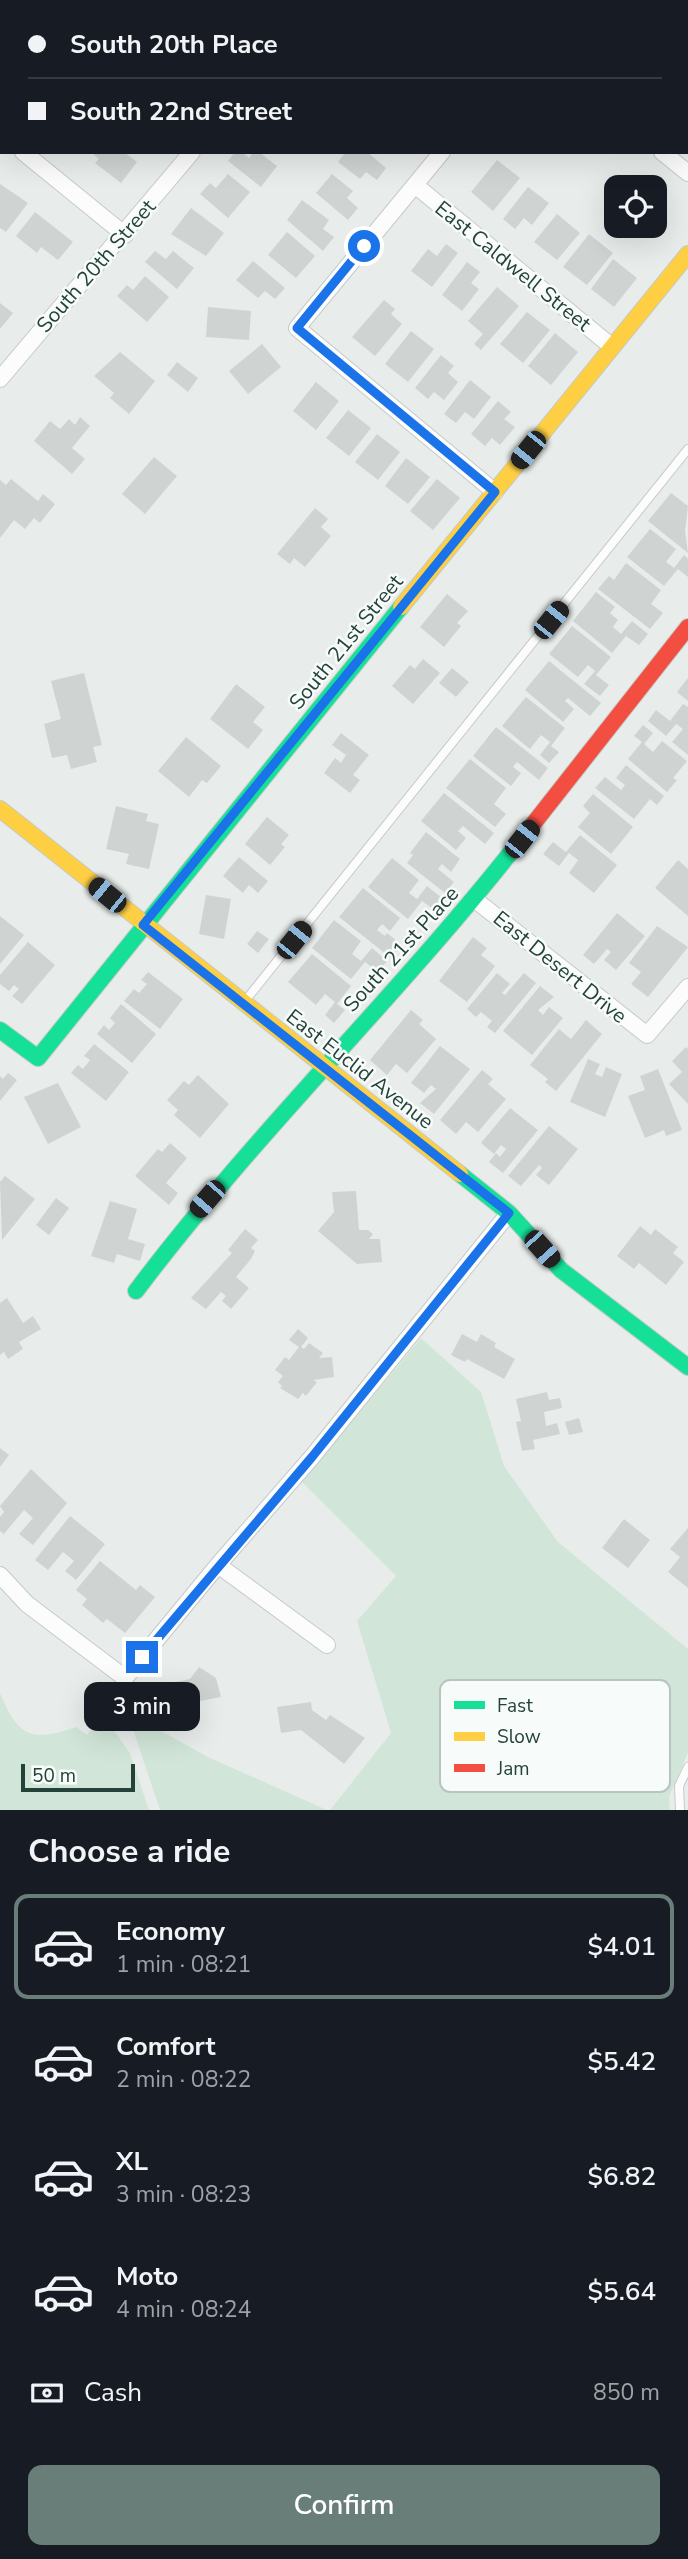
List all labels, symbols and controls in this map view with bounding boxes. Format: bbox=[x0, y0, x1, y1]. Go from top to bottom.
text: South 20th Place bbox=[70, 27, 278, 62]
text: South 22nd Street bbox=[70, 94, 292, 129]
map controls bbox=[604, 175, 667, 238]
button: locate bbox=[604, 175, 667, 238]
street label: South 20th Street bbox=[30, 193, 162, 339]
street label: East Caldwell Street bbox=[429, 194, 597, 338]
route start bbox=[348, 230, 380, 262]
car bbox=[507, 427, 550, 473]
street label: South 21st Street bbox=[283, 568, 410, 715]
car bbox=[530, 597, 573, 643]
car bbox=[501, 816, 544, 862]
car bbox=[85, 874, 130, 916]
street label: South 21st Place bbox=[337, 880, 465, 1018]
street label: East Desert Drive bbox=[487, 904, 633, 1030]
car bbox=[273, 917, 316, 963]
street label: East Euclid Avenue bbox=[280, 1003, 440, 1135]
car bbox=[186, 1176, 229, 1222]
car bbox=[521, 1226, 564, 1272]
route end bbox=[126, 1641, 158, 1673]
legend bbox=[440, 1680, 670, 1792]
callout: 3 min bbox=[84, 1682, 200, 1730]
text: 3 min bbox=[113, 1691, 171, 1722]
text: Fast bbox=[497, 1693, 533, 1719]
text: Slow bbox=[497, 1724, 541, 1750]
text: Jam bbox=[496, 1756, 530, 1782]
scale bar bbox=[21, 1761, 135, 1793]
text: 50 m bbox=[32, 1763, 76, 1789]
text: Choose a ride bbox=[28, 1830, 230, 1873]
text: Economy bbox=[116, 1914, 225, 1949]
icon: car bbox=[32, 1915, 95, 1978]
text: $4.01 bbox=[587, 1929, 656, 1964]
text: 1 min · 08:21 bbox=[116, 1949, 251, 1980]
text: Comfort bbox=[116, 2029, 216, 2064]
icon: car bbox=[32, 2030, 95, 2093]
text: $5.42 bbox=[587, 2044, 656, 2079]
text: 2 min · 08:22 bbox=[116, 2064, 251, 2095]
text: XL bbox=[116, 2144, 148, 2179]
icon: car bbox=[32, 2145, 95, 2208]
text: $6.82 bbox=[587, 2159, 656, 2194]
text: 3 min · 08:23 bbox=[116, 2179, 251, 2210]
text: Moto bbox=[116, 2259, 178, 2294]
icon: car bbox=[32, 2260, 95, 2323]
text: $5.64 bbox=[587, 2274, 656, 2309]
text: 4 min · 08:24 bbox=[116, 2294, 251, 2325]
icon: cash bbox=[28, 2374, 66, 2412]
text: Cash bbox=[84, 2375, 142, 2410]
text: 850 m bbox=[593, 2377, 660, 2408]
button: Confirm bbox=[28, 2465, 660, 2545]

